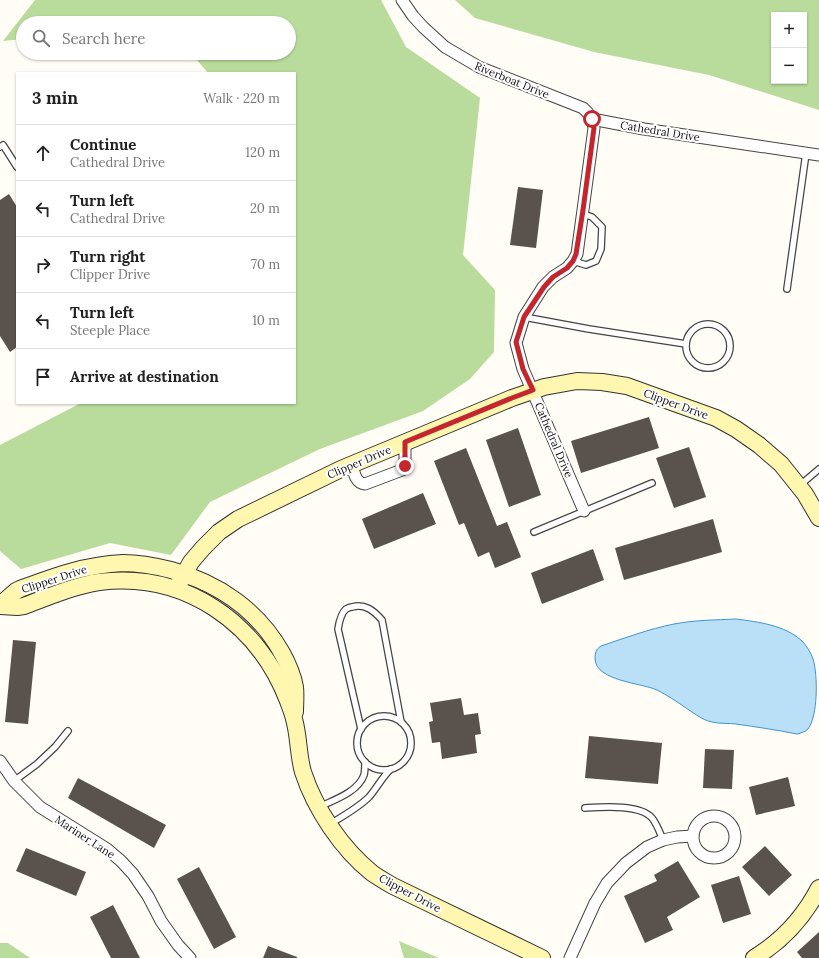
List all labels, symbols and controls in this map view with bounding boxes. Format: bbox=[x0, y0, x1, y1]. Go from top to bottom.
map controls bbox=[771, 12, 807, 84]
button: + bbox=[771, 12, 807, 48]
search box bbox=[16, 16, 296, 60]
icon: search bbox=[30, 27, 52, 49]
text: Search here bbox=[62, 29, 145, 48]
button: − bbox=[771, 48, 807, 84]
street label: Riverboat Drive bbox=[473, 59, 551, 101]
text: 3 min bbox=[32, 87, 78, 109]
text: Walk · 220 m bbox=[203, 90, 280, 107]
route start bbox=[583, 110, 601, 128]
street label: Cathedral Drive bbox=[619, 118, 701, 144]
text: Continue bbox=[70, 135, 136, 154]
icon: ahead bbox=[32, 142, 54, 164]
text: 120 m bbox=[245, 144, 280, 161]
text: Cathedral Drive bbox=[70, 154, 165, 171]
text: Turn left bbox=[70, 191, 134, 210]
icon: left bbox=[32, 198, 54, 220]
text: 20 m bbox=[250, 200, 280, 217]
text: Cathedral Drive bbox=[70, 210, 165, 227]
text: Turn right bbox=[70, 247, 146, 266]
icon: right bbox=[32, 254, 54, 276]
text: 70 m bbox=[251, 256, 280, 273]
text: Clipper Drive bbox=[70, 266, 150, 283]
text: Turn left bbox=[70, 303, 134, 322]
icon: left bbox=[32, 310, 54, 332]
text: 10 m bbox=[252, 312, 280, 329]
text: Steeple Place bbox=[70, 322, 150, 339]
icon: arrive bbox=[32, 366, 54, 388]
text: Arrive at destination bbox=[70, 367, 219, 386]
street label: Clipper Drive bbox=[642, 386, 710, 422]
street label: Cathedral Drive bbox=[532, 400, 576, 480]
street label: Clipper Drive bbox=[325, 442, 393, 482]
route end bbox=[396, 457, 414, 475]
street label: Clipper Drive bbox=[19, 562, 89, 596]
street label: Mariner Lane bbox=[52, 812, 118, 862]
street label: Clipper Drive bbox=[377, 871, 443, 915]

